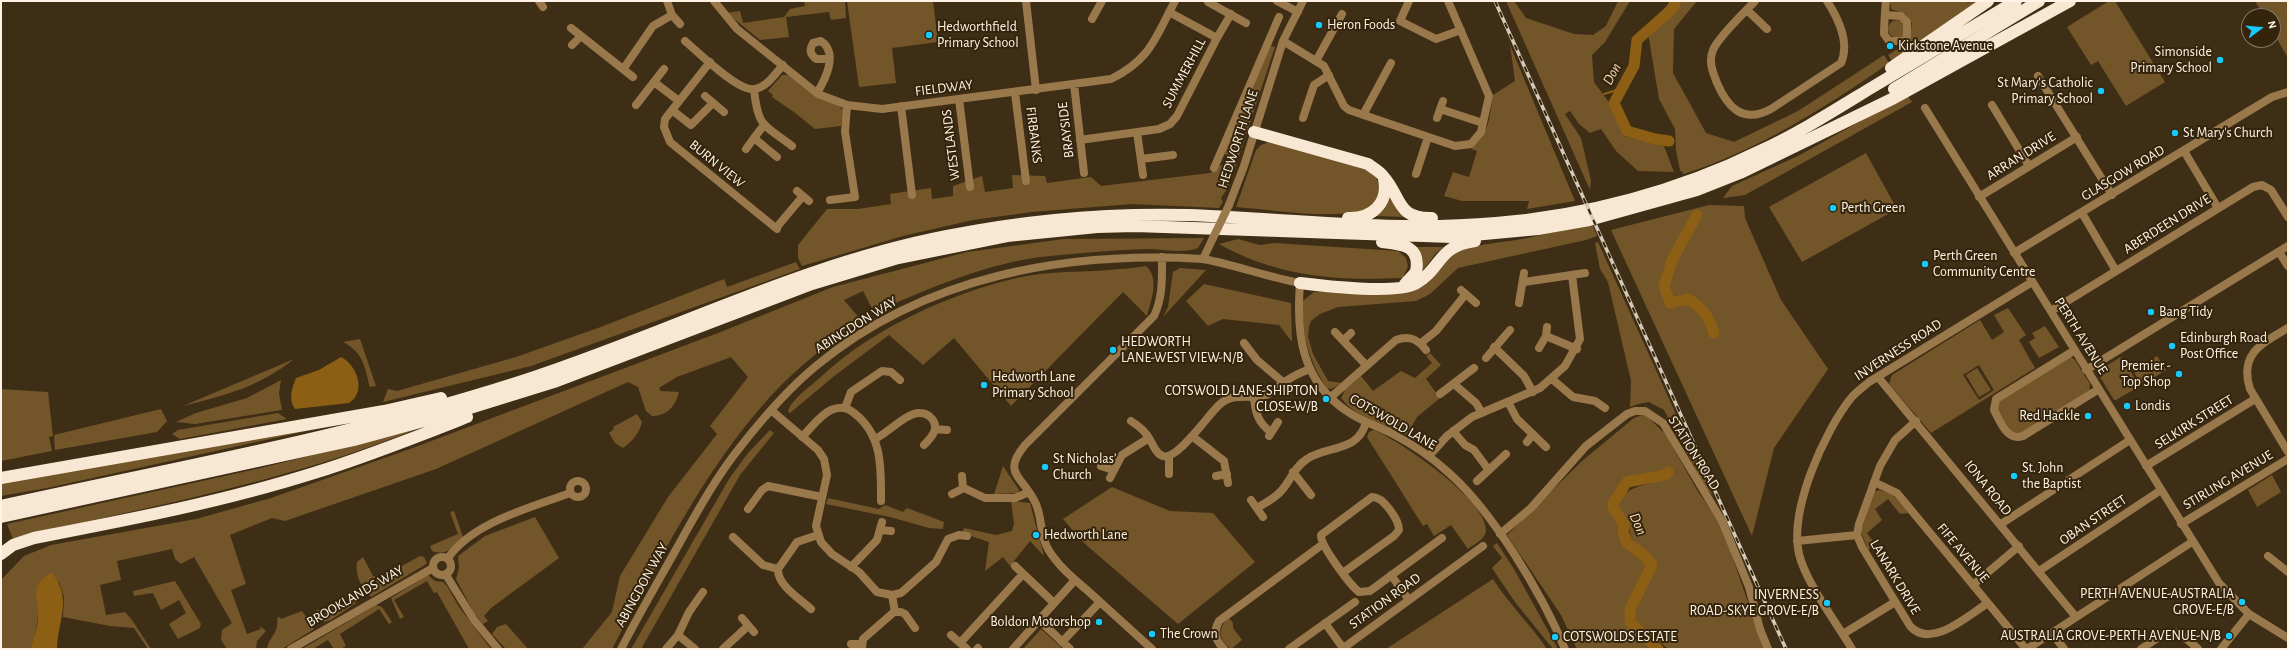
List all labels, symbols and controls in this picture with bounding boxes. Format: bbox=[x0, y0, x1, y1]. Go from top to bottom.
north arrow bbox=[2241, 8, 2281, 48]
place label: Heron Foods bbox=[1327, 17, 1395, 33]
place label: Hedworthfield Primary School bbox=[937, 19, 1019, 52]
marker: Heron Foods bbox=[1314, 20, 1324, 30]
text: N bbox=[2266, 20, 2278, 30]
marker: Hedworthfield Primary School bbox=[924, 30, 934, 40]
street label: SUMMERHILL bbox=[1159, 35, 1209, 111]
place label: Kirkstone Avenue bbox=[1898, 38, 1993, 54]
marker: Kirkstone Avenue bbox=[1885, 41, 1895, 51]
place label: Simonside Primary School bbox=[2130, 44, 2212, 76]
marker: Simonside Primary School bbox=[2215, 55, 2225, 65]
water label: Don bbox=[1599, 60, 1625, 88]
place label: St Mary's Catholic Primary School bbox=[1997, 75, 2093, 108]
street label: FIELDWAY bbox=[914, 76, 974, 100]
marker: St Mary's Catholic Primary School bbox=[2096, 86, 2106, 96]
street label: HEDWORTH LANE bbox=[1214, 88, 1262, 190]
street label: BRAYSIDE bbox=[1054, 101, 1078, 159]
street label: FIRBANKS bbox=[1022, 106, 1046, 164]
street label: WESTLANDS bbox=[938, 108, 964, 182]
place label: St Mary's Church bbox=[2183, 125, 2273, 141]
street label: ARRAN DRIVE bbox=[1983, 128, 2059, 184]
marker: St Mary's Church bbox=[2170, 128, 2180, 138]
street label: BURN VIEW bbox=[686, 136, 748, 192]
street label: GLASGOW ROAD bbox=[2078, 142, 2168, 204]
street label: ABERDEEN DRIVE bbox=[2120, 191, 2214, 257]
place label: Perth Green bbox=[1841, 200, 1905, 216]
marker: Perth Green bbox=[1828, 203, 1838, 213]
place label: Perth Green Community Centre bbox=[1933, 248, 2035, 280]
marker: Perth Green Community Centre bbox=[1920, 259, 1930, 269]
street label: ABINGDON WAY bbox=[812, 293, 900, 357]
street label: PERTH AVENUE bbox=[2051, 294, 2111, 378]
place label: Bang Tidy bbox=[2159, 304, 2213, 320]
marker: Bang Tidy bbox=[2146, 307, 2156, 317]
street label: INVERNESS ROAD bbox=[1851, 316, 1945, 384]
place label: Edinburgh Road Post Office bbox=[2180, 330, 2267, 362]
place label: HEDWORTH LANE-WEST VIEW-N/B bbox=[1121, 334, 1243, 366]
marker: Edinburgh Road Post Office bbox=[2167, 341, 2177, 351]
marker: HEDWORTH LANE-WEST VIEW-N/B bbox=[1108, 345, 1118, 355]
place label: Premier - Top Shop bbox=[2121, 358, 2171, 390]
place label: Hedworth Lane Primary School bbox=[992, 369, 1075, 402]
marker: Premier - Top Shop bbox=[2174, 369, 2184, 379]
marker: Hedworth Lane Primary School bbox=[979, 380, 989, 390]
place label: COTSWOLD LANE-SHIPTON CLOSE-W/B bbox=[1165, 383, 1318, 416]
street label: COTSWOLD LANE bbox=[1347, 390, 1439, 454]
street label: SELKIRK STREET bbox=[2152, 391, 2236, 453]
marker: COTSWOLD LANE-SHIPTON CLOSE-W/B bbox=[1321, 394, 1331, 404]
place label: Londis bbox=[2135, 398, 2170, 414]
marker: Londis bbox=[2122, 401, 2132, 411]
place label: Red Hackle bbox=[2019, 408, 2080, 424]
marker: Red Hackle bbox=[2083, 411, 2093, 421]
street label: STATION ROAD bbox=[1665, 413, 1723, 493]
street label: STIRLING AVENUE bbox=[2180, 447, 2276, 513]
place label: St Nicholas’ Church bbox=[1053, 451, 1116, 484]
street label: IONA ROAD bbox=[1961, 457, 2015, 519]
place label: St. John the Baptist bbox=[2022, 460, 2081, 492]
marker: St Nicholas’ Church bbox=[1040, 462, 1050, 472]
marker: St. John the Baptist bbox=[2009, 471, 2019, 481]
street label: OBAN STREET bbox=[2056, 491, 2130, 549]
water label: Don bbox=[1625, 510, 1651, 538]
street label: FIFE AVENUE bbox=[1933, 520, 1993, 586]
place label: Hedworth Lane bbox=[1044, 527, 1127, 543]
marker: Hedworth Lane bbox=[1031, 530, 1041, 540]
street label: LANARK DRIVE bbox=[1866, 537, 1924, 617]
street label: ABINGDON WAY bbox=[612, 540, 672, 630]
street label: BROOKLANDS WAY bbox=[304, 561, 406, 631]
street label: STATION ROAD bbox=[1346, 569, 1424, 633]
place label: PERTH AVENUE-AUSTRALIA GROVE-E/B bbox=[2080, 586, 2234, 618]
place label: INVERNESS ROAD-SKYE GROVE-E/B bbox=[1689, 587, 1819, 620]
marker: PERTH AVENUE-AUSTRALIA GROVE-E/B bbox=[2237, 597, 2247, 607]
marker: INVERNESS ROAD-SKYE GROVE-E/B bbox=[1822, 598, 1832, 608]
place label: Boldon Motorshop bbox=[990, 614, 1091, 630]
marker: Boldon Motorshop bbox=[1094, 617, 1104, 627]
place label: The Crown bbox=[1160, 626, 1218, 642]
place label: AUSTRALIA GROVE-PERTH AVENUE-N/B bbox=[2000, 628, 2221, 644]
marker: The Crown bbox=[1147, 629, 1157, 639]
place label: COTSWOLDS ESTATE bbox=[1563, 629, 1677, 645]
marker: AUSTRALIA GROVE-PERTH AVENUE-N/B bbox=[2224, 631, 2234, 641]
marker: COTSWOLDS ESTATE bbox=[1550, 632, 1560, 642]

